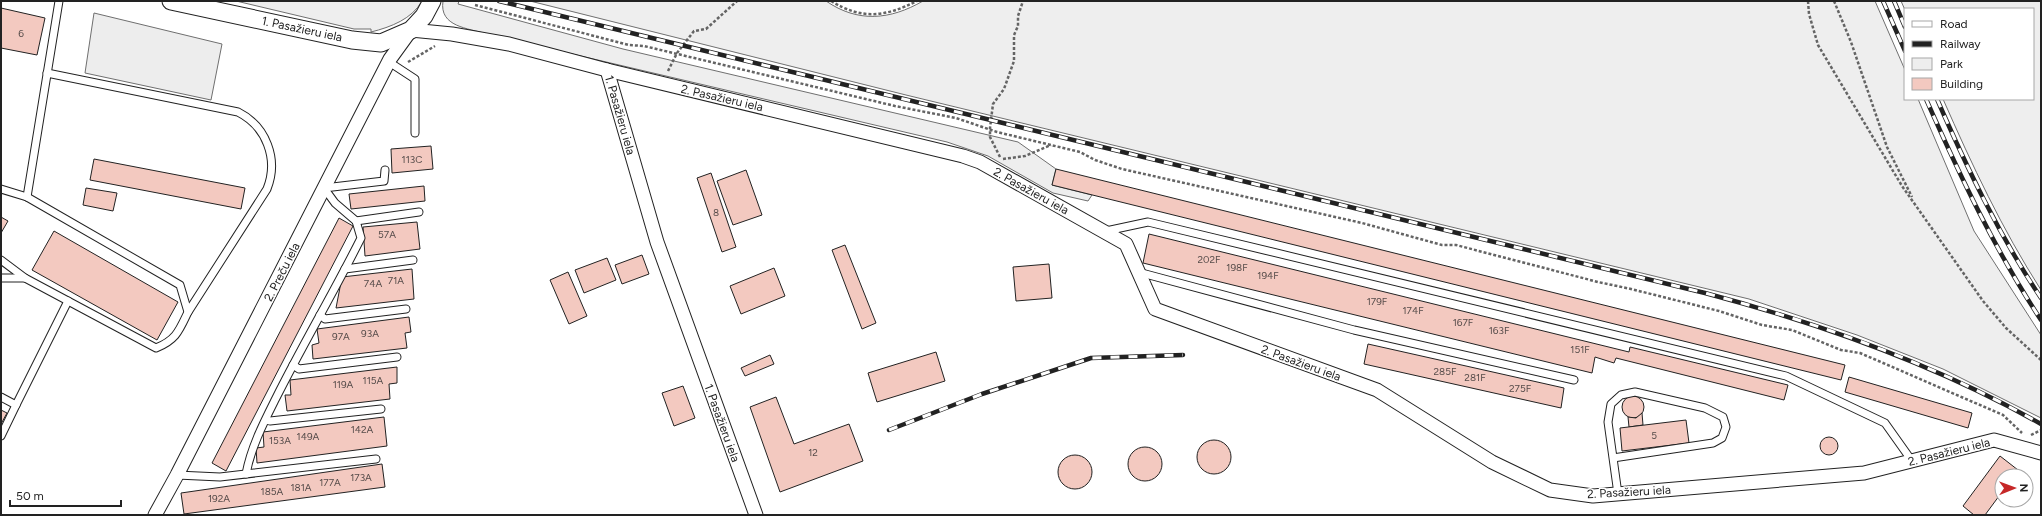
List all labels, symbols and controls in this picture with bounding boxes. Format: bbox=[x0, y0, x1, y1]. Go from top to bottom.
legend bbox=[1904, 8, 2034, 100]
street label: 1. Pasažieru iela bbox=[260, 14, 344, 44]
text: Road bbox=[1940, 17, 1968, 31]
house number: 6 bbox=[18, 27, 24, 40]
text: Railway bbox=[1940, 37, 1981, 51]
text: Park bbox=[1940, 57, 1963, 71]
street label: 1. Pasažieru iela bbox=[602, 74, 638, 156]
text: Building bbox=[1940, 77, 1983, 91]
street label: 2. Pasažieru iela bbox=[680, 82, 764, 114]
house number: 113C bbox=[402, 153, 422, 166]
street label: 2. Pasažieru iela bbox=[991, 165, 1071, 217]
house number: 8 bbox=[713, 206, 719, 219]
house number: 57A bbox=[378, 228, 396, 241]
street label: 2. Preču iela bbox=[261, 240, 303, 304]
house number: 202F bbox=[1197, 253, 1221, 266]
house number: 198F bbox=[1226, 261, 1248, 274]
house number: 194F bbox=[1257, 269, 1279, 282]
house number: 71A bbox=[388, 274, 404, 287]
house number: 74A bbox=[364, 277, 382, 290]
house number: 179F bbox=[1367, 295, 1388, 308]
house number: 174F bbox=[1402, 304, 1424, 317]
house number: 167F bbox=[1453, 316, 1474, 329]
house number: 163F bbox=[1489, 324, 1510, 337]
house number: 93A bbox=[361, 327, 379, 340]
house number: 97A bbox=[332, 330, 350, 343]
street label: 2. Pasažieru iela bbox=[1259, 342, 1343, 384]
house number: 151F bbox=[1570, 343, 1590, 356]
house number: 285F bbox=[1434, 365, 1457, 378]
house number: 281F bbox=[1464, 371, 1486, 384]
house number: 115A bbox=[363, 374, 384, 387]
house number: 119A bbox=[333, 378, 354, 391]
street label: 1. Pasažieru iela bbox=[701, 382, 743, 464]
house number: 275F bbox=[1509, 382, 1532, 395]
house number: 142A bbox=[351, 423, 374, 436]
house number: 5 bbox=[1651, 429, 1657, 442]
house number: 149A bbox=[297, 430, 320, 443]
house number: 153A bbox=[269, 434, 291, 447]
street label: 2. Pasažieru iela bbox=[1907, 435, 1991, 469]
house number: 12 bbox=[808, 446, 818, 459]
north arrow bbox=[1994, 468, 2034, 508]
house number: 173A bbox=[350, 471, 372, 484]
house number: 177A bbox=[319, 476, 341, 489]
house number: 181A bbox=[290, 481, 312, 494]
scale bar bbox=[10, 482, 121, 508]
street label: 2. Pasažieru iela bbox=[1587, 483, 1671, 501]
text: N bbox=[2017, 483, 2030, 492]
house number: 185A bbox=[261, 485, 284, 498]
text: 50 m bbox=[16, 489, 44, 503]
house number: 192A bbox=[208, 492, 230, 505]

